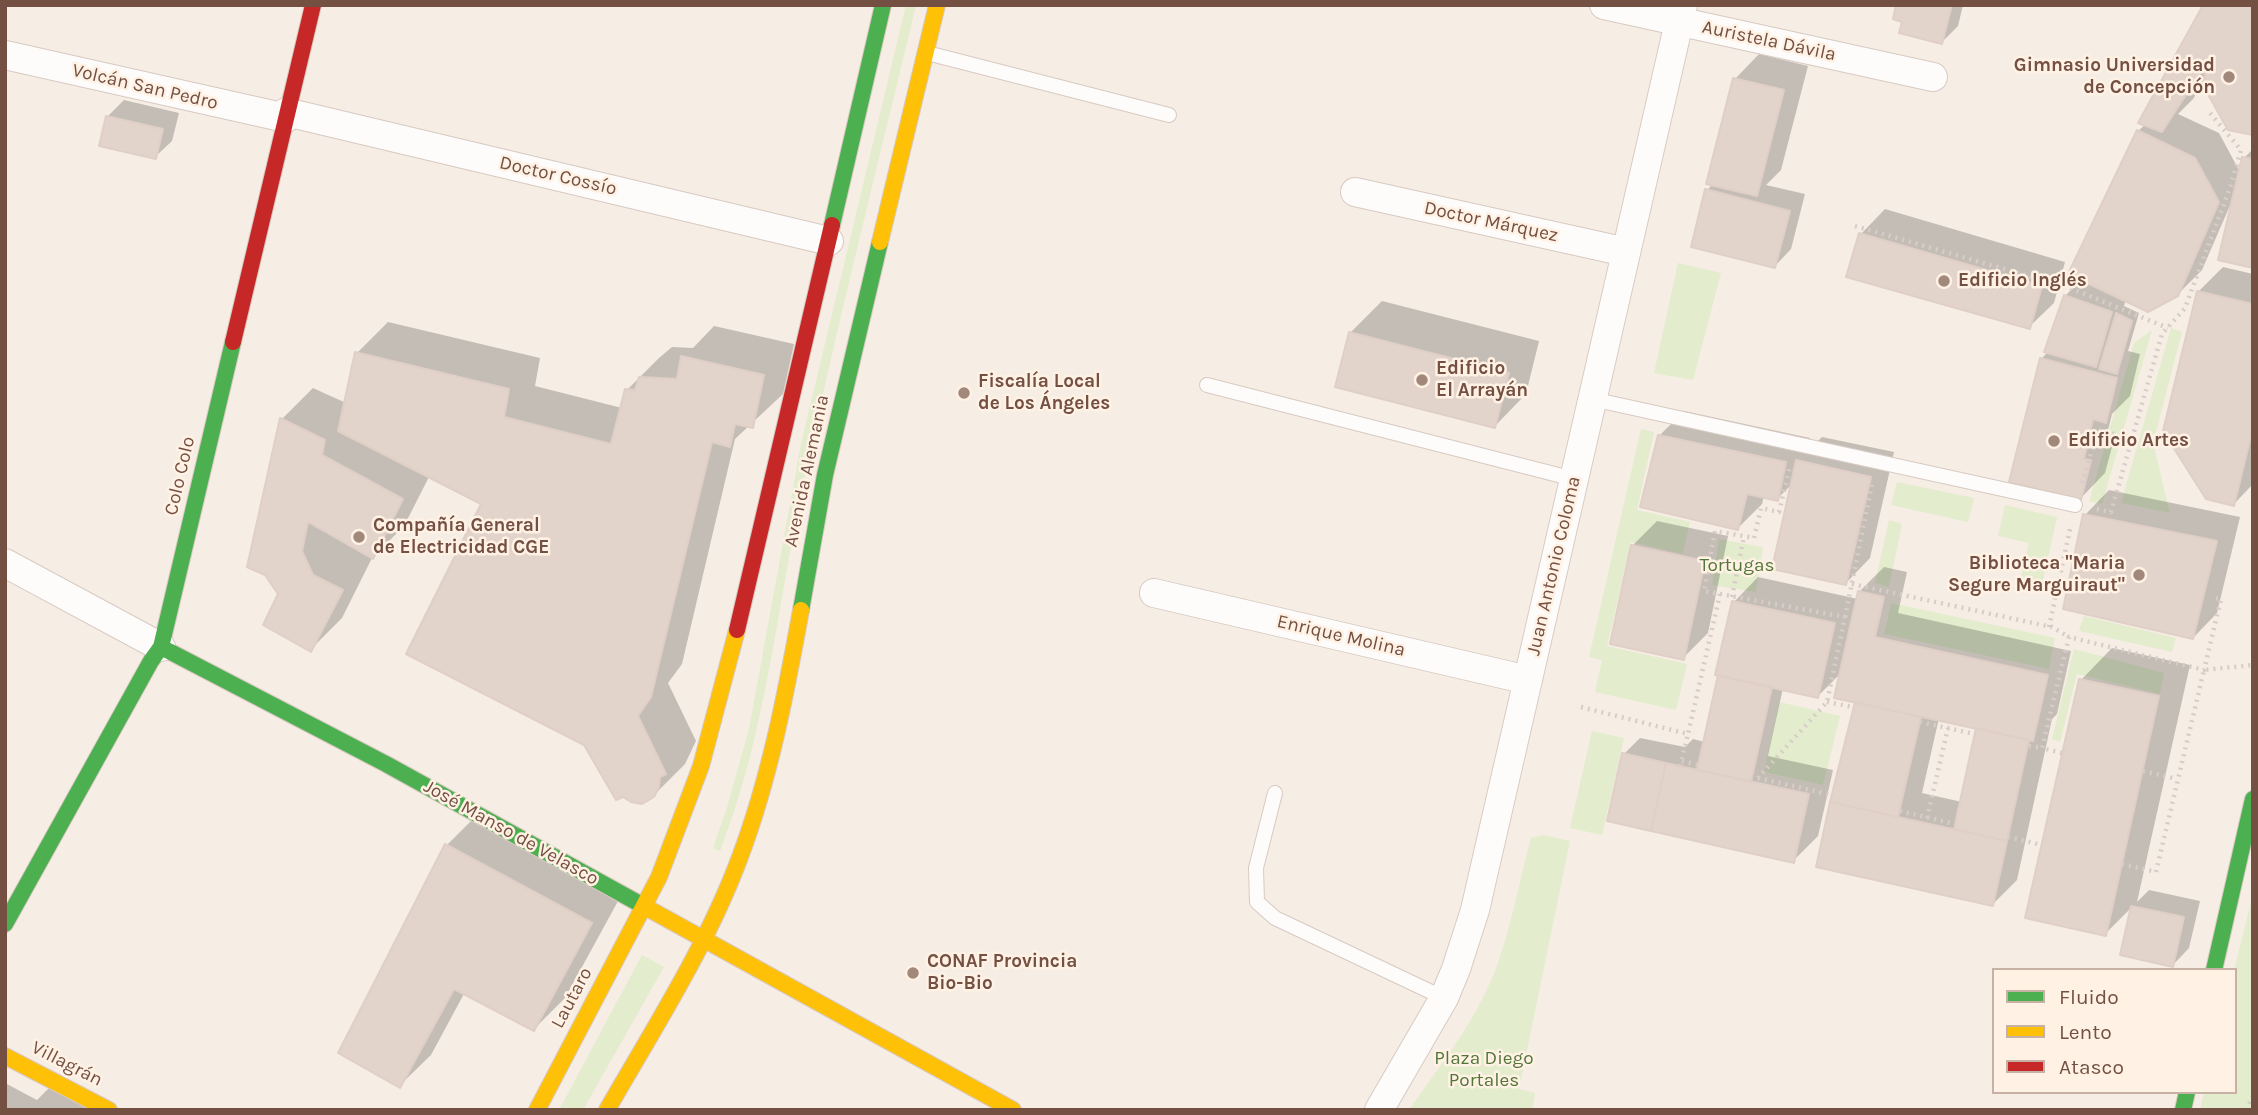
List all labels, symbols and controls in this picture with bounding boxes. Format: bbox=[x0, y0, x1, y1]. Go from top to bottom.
street label: Auristela Dávila bbox=[1700, 16, 1838, 66]
place label: Gimnasio Universidad de Concepción bbox=[2014, 55, 2215, 99]
street label: Volcán San Pedro bbox=[70, 59, 220, 115]
marker: Gimnasio Universidad de Concepción bbox=[2221, 69, 2237, 85]
street label: Doctor Cossío bbox=[497, 151, 619, 201]
street label: Doctor Márquez bbox=[1422, 197, 1560, 247]
place label: Edificio Inglés bbox=[1958, 270, 2087, 292]
marker: Edificio Inglés bbox=[1936, 273, 1952, 289]
place label: Edificio El Arrayán bbox=[1436, 358, 1528, 402]
place label: Fiscalía Local de Los Ángeles bbox=[978, 371, 1110, 415]
marker: Edificio El Arrayán bbox=[1414, 372, 1430, 388]
marker: Fiscalía Local de Los Ángeles bbox=[956, 385, 972, 401]
street label: Avenida Alemania bbox=[780, 393, 834, 549]
place label: Edificio Artes bbox=[2068, 430, 2189, 452]
marker: Edificio Artes bbox=[2046, 433, 2062, 449]
street label: Colo Colo bbox=[160, 434, 200, 518]
street label: Juan Antonio Coloma bbox=[1522, 474, 1586, 658]
place label: Compañía General de Electricidad CGE bbox=[373, 515, 549, 559]
marker: Compañía General de Electricidad CGE bbox=[351, 529, 367, 545]
place label: Biblioteca "Maria Segure Marguiraut" bbox=[1948, 553, 2125, 597]
park label: Tortugas bbox=[1699, 555, 1775, 577]
marker: Biblioteca "Maria Segure Marguiraut" bbox=[2131, 567, 2147, 583]
street label: Enrique Molina bbox=[1275, 610, 1407, 662]
street label: José Manso de Velasco bbox=[420, 775, 602, 891]
place label: CONAF Provincia Bio-Bio bbox=[927, 951, 1077, 995]
street label: Lautaro bbox=[547, 964, 597, 1032]
marker: CONAF Provincia Bio-Bio bbox=[905, 965, 921, 981]
legend bbox=[1992, 968, 2237, 1094]
text: Fluido bbox=[2059, 985, 2119, 1009]
text: Lento bbox=[2059, 1020, 2112, 1044]
street label: Villagrán bbox=[28, 1036, 106, 1092]
park label: Plaza Diego Portales bbox=[1434, 1048, 1534, 1092]
text: Atasco bbox=[2059, 1055, 2124, 1079]

